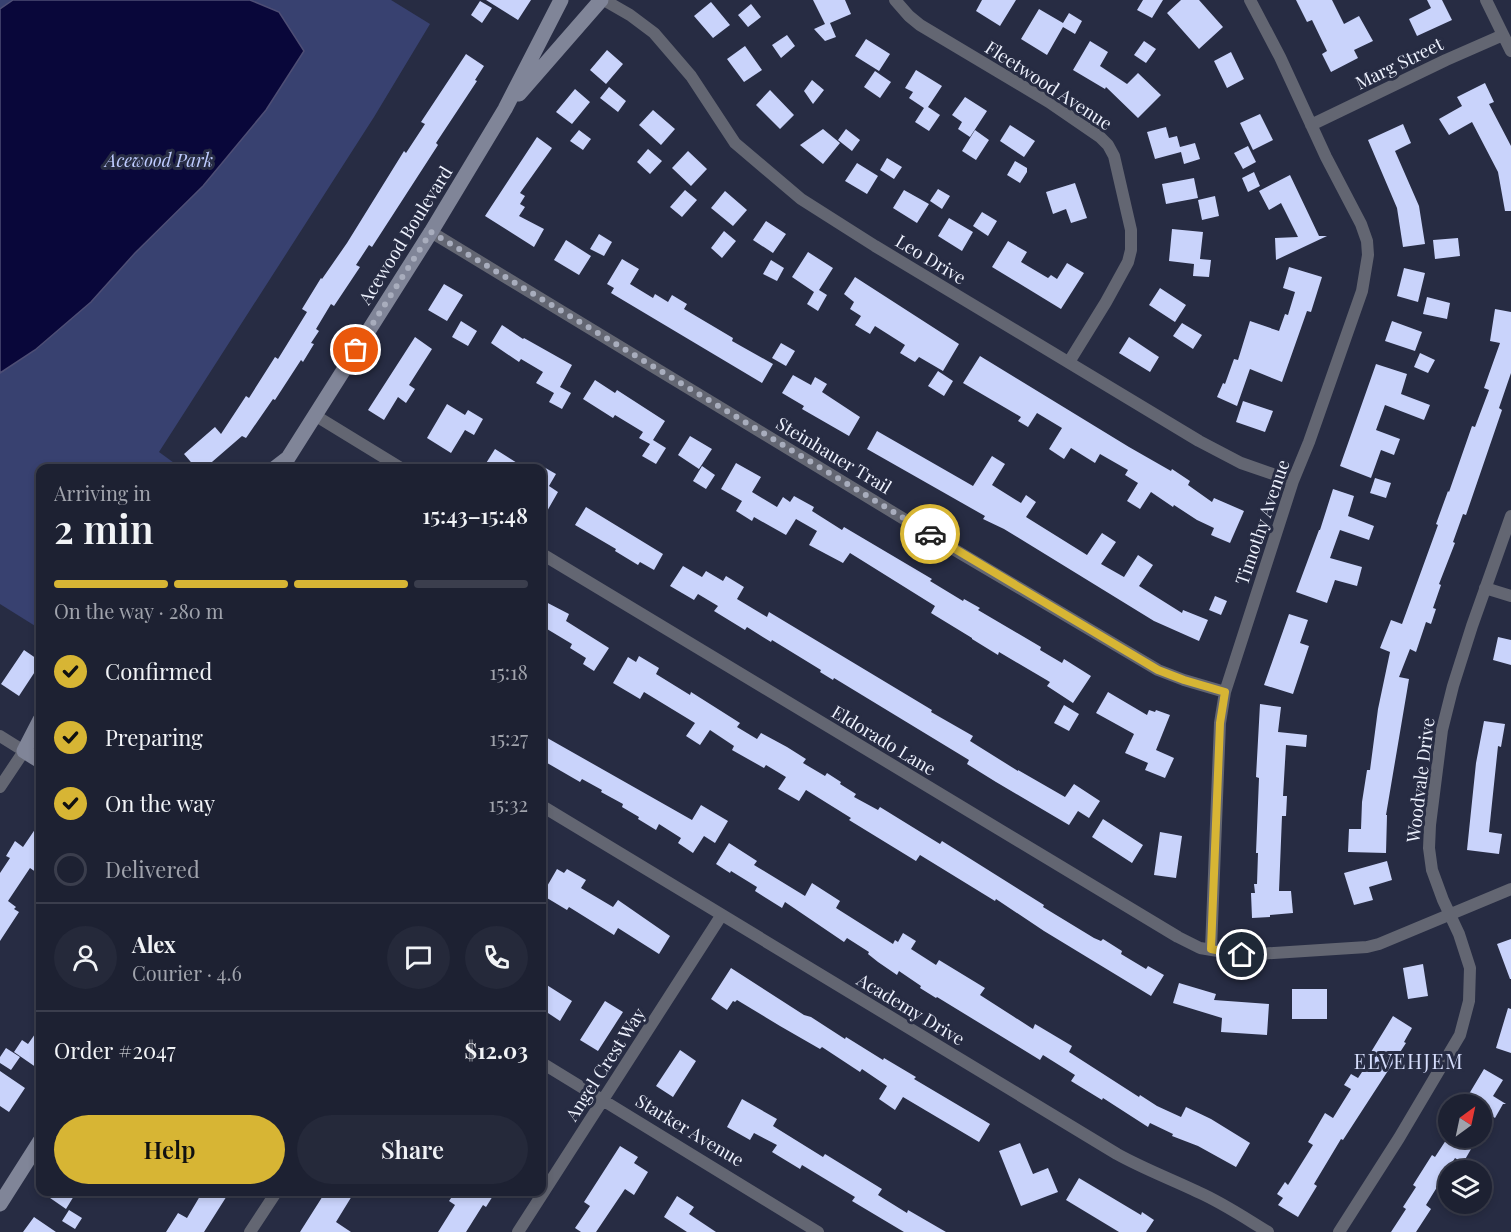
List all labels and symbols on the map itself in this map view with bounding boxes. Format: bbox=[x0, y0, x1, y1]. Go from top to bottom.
street label: Marg Street bbox=[1351, 31, 1447, 95]
street label: Fleetwood Avenue bbox=[981, 35, 1117, 135]
park label: Acewood Park bbox=[103, 148, 213, 172]
street label: Acewood Boulevard bbox=[352, 161, 458, 310]
street label: Leo Drive bbox=[891, 229, 971, 289]
pin bbox=[330, 324, 381, 375]
street label: Steinhauer Trail bbox=[772, 411, 896, 499]
street label: Timothy Avenue bbox=[1229, 456, 1295, 588]
courier bbox=[900, 504, 960, 564]
street label: Eldorado Lane bbox=[827, 699, 941, 781]
street label: Woodvale Drive bbox=[1400, 716, 1440, 845]
pin bbox=[1216, 929, 1267, 980]
street label: Academy Drive bbox=[852, 967, 969, 1051]
street label: Angel Crest Way bbox=[559, 1003, 651, 1126]
district label: ELVEHJEM bbox=[1354, 1047, 1464, 1074]
street label: Starker Avenue bbox=[631, 1088, 749, 1172]
north arrow bbox=[1438, 1094, 1492, 1148]

